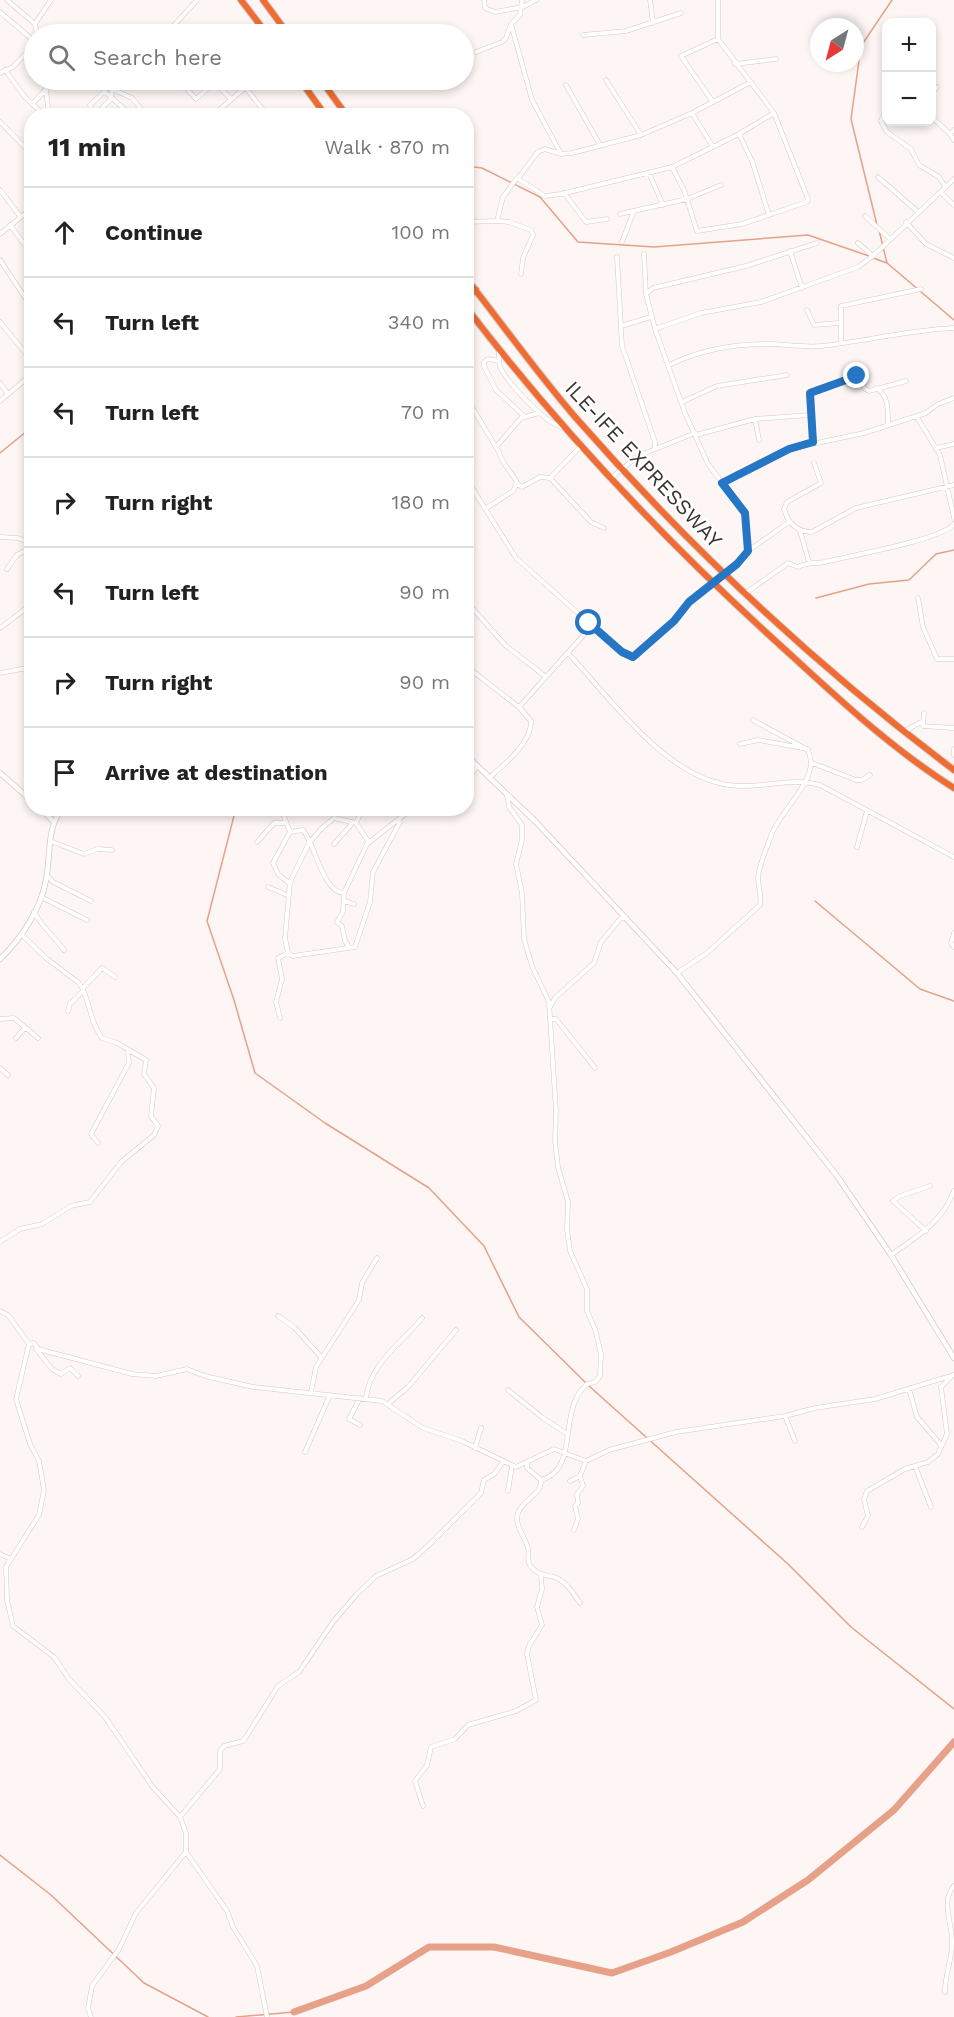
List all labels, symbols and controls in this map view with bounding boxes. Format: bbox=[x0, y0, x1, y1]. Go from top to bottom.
north arrow bbox=[810, 18, 864, 72]
map controls bbox=[882, 18, 936, 126]
button: + bbox=[882, 18, 936, 72]
search box bbox=[24, 24, 474, 90]
icon: search bbox=[45, 41, 78, 74]
text: Search here bbox=[93, 45, 222, 70]
button: − bbox=[882, 72, 936, 126]
text: 11 min bbox=[48, 132, 126, 162]
text: Walk · 870 m bbox=[324, 135, 450, 159]
icon: ahead bbox=[48, 216, 81, 249]
text: Continue bbox=[105, 220, 203, 245]
text: 100 m bbox=[391, 220, 450, 244]
icon: left bbox=[48, 306, 81, 339]
text: Turn left bbox=[105, 310, 199, 335]
text: 340 m bbox=[388, 310, 450, 334]
route end bbox=[843, 362, 869, 388]
street label: ILE-IFE EXPRESSWAY bbox=[560, 376, 728, 552]
icon: left bbox=[48, 396, 81, 429]
text: Turn left bbox=[105, 400, 199, 425]
text: 70 m bbox=[401, 400, 450, 424]
icon: right bbox=[48, 486, 81, 519]
text: Turn right bbox=[105, 490, 212, 515]
text: 180 m bbox=[392, 490, 450, 514]
icon: left bbox=[48, 576, 81, 609]
text: Turn left bbox=[105, 580, 199, 605]
text: 90 m bbox=[399, 580, 450, 604]
route start bbox=[575, 609, 601, 635]
icon: right bbox=[48, 666, 81, 699]
text: Turn right bbox=[105, 670, 212, 695]
text: 90 m bbox=[399, 670, 450, 694]
icon: arrive bbox=[48, 756, 81, 789]
text: Arrive at destination bbox=[105, 760, 328, 785]

